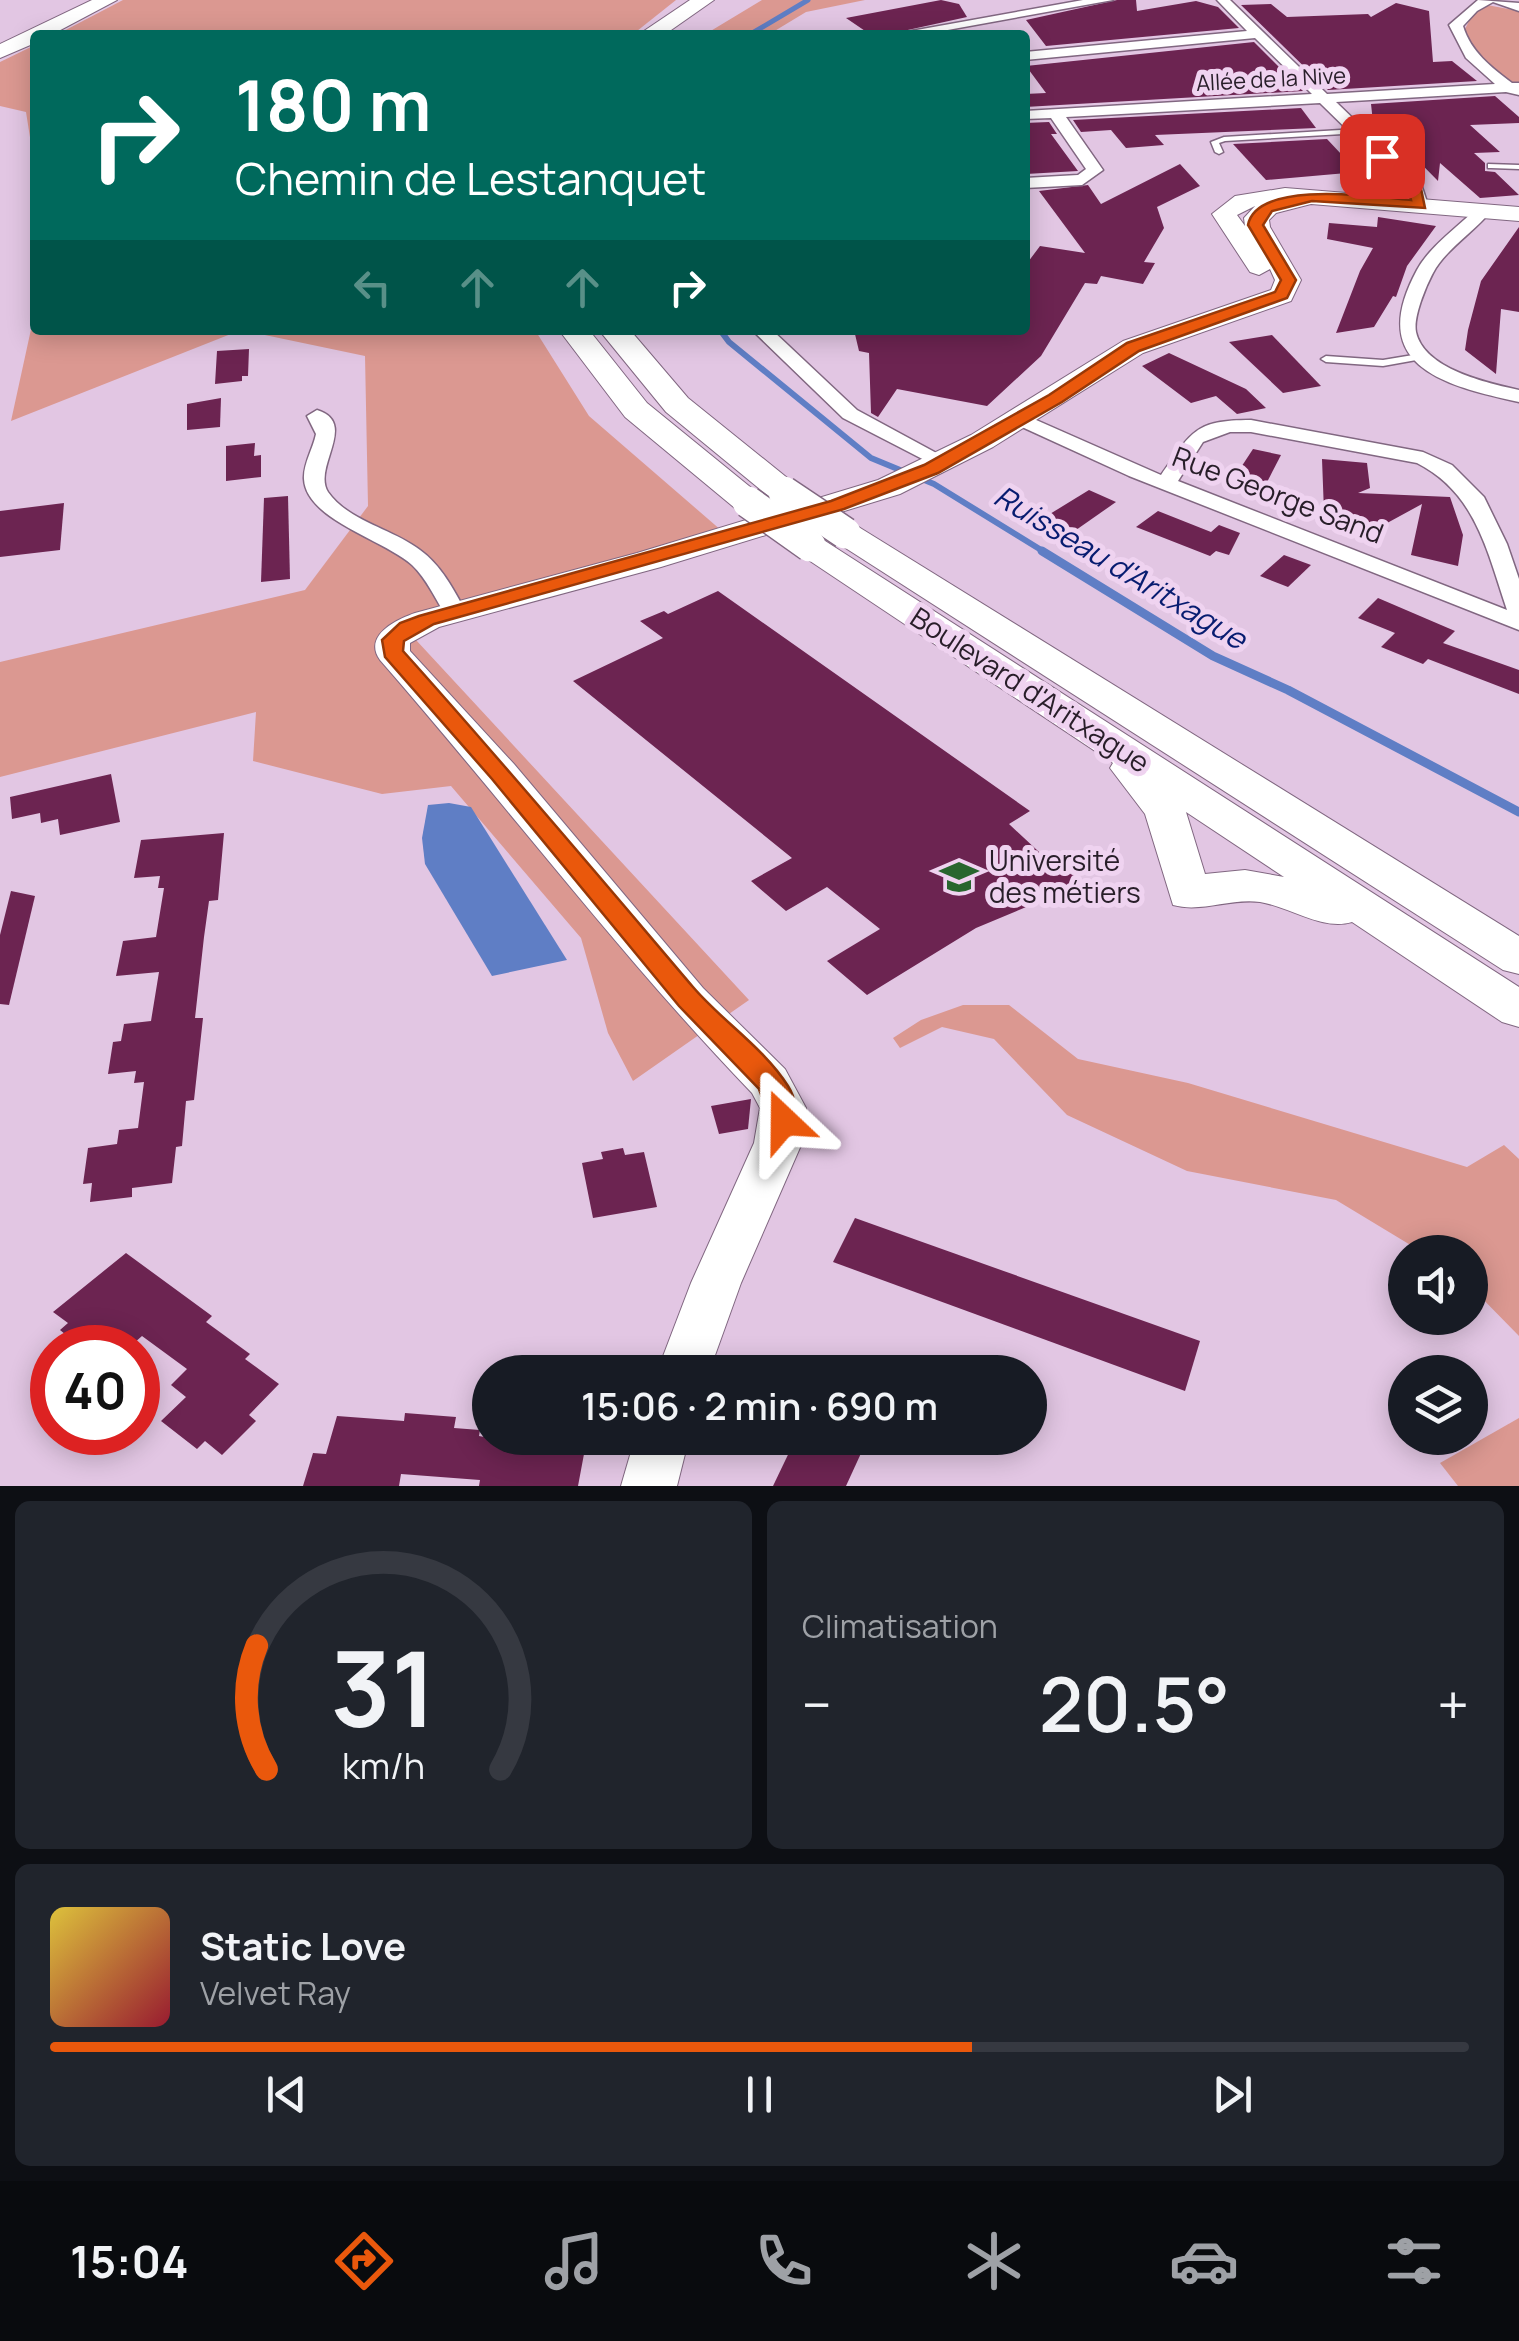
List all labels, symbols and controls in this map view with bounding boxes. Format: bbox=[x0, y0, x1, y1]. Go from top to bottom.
text: 180 m bbox=[235, 56, 432, 152]
street label: Allée de la Nive bbox=[1195, 60, 1347, 98]
icon: right bbox=[70, 70, 200, 200]
pin bbox=[1340, 114, 1425, 199]
icon: arrive bbox=[1355, 129, 1410, 184]
text: Chemin de Lestanquet bbox=[235, 147, 706, 209]
icon: left bbox=[345, 260, 400, 315]
icon: ahead bbox=[450, 260, 505, 315]
icon: ahead bbox=[555, 260, 610, 315]
icon: right bbox=[660, 260, 715, 315]
street label: Rue George Sand bbox=[1167, 436, 1389, 552]
water label: Ruisseau d'Aritxague bbox=[987, 475, 1256, 659]
street label: Boulevard d'Aritxague bbox=[904, 598, 1157, 781]
place label: Université des métiers bbox=[989, 841, 1141, 911]
school or university icon: Université des métiers bbox=[938, 856, 980, 898]
position arrow bbox=[732, 1069, 836, 1173]
map controls bbox=[1388, 1235, 1488, 1455]
button: sound bbox=[1388, 1235, 1488, 1335]
speed limit sign: 40 bbox=[30, 1325, 160, 1455]
button: layers bbox=[1388, 1355, 1488, 1455]
text: 15:06 · 2 min · 690 m bbox=[581, 1379, 938, 1431]
text: Climatisation bbox=[802, 1604, 998, 1648]
text: 31 bbox=[330, 1616, 437, 1758]
text: 20.5° bbox=[1039, 1652, 1230, 1755]
text: − bbox=[802, 1666, 832, 1742]
text: + bbox=[1437, 1666, 1469, 1742]
text: km/h bbox=[342, 1741, 425, 1790]
text: Static Love bbox=[200, 1919, 406, 1971]
text: Velvet Ray bbox=[200, 1971, 351, 2015]
icon: previous bbox=[259, 2067, 314, 2122]
icon: pause bbox=[732, 2067, 787, 2122]
icon: next bbox=[1205, 2067, 1260, 2122]
icon: directions bbox=[329, 2226, 399, 2296]
icon: music bbox=[539, 2226, 609, 2296]
icon: phone bbox=[749, 2226, 819, 2296]
icon: climate bbox=[959, 2226, 1029, 2296]
icon: car bbox=[1169, 2226, 1239, 2296]
icon: filters bbox=[1379, 2226, 1449, 2296]
text: 15:04 bbox=[70, 2230, 189, 2292]

